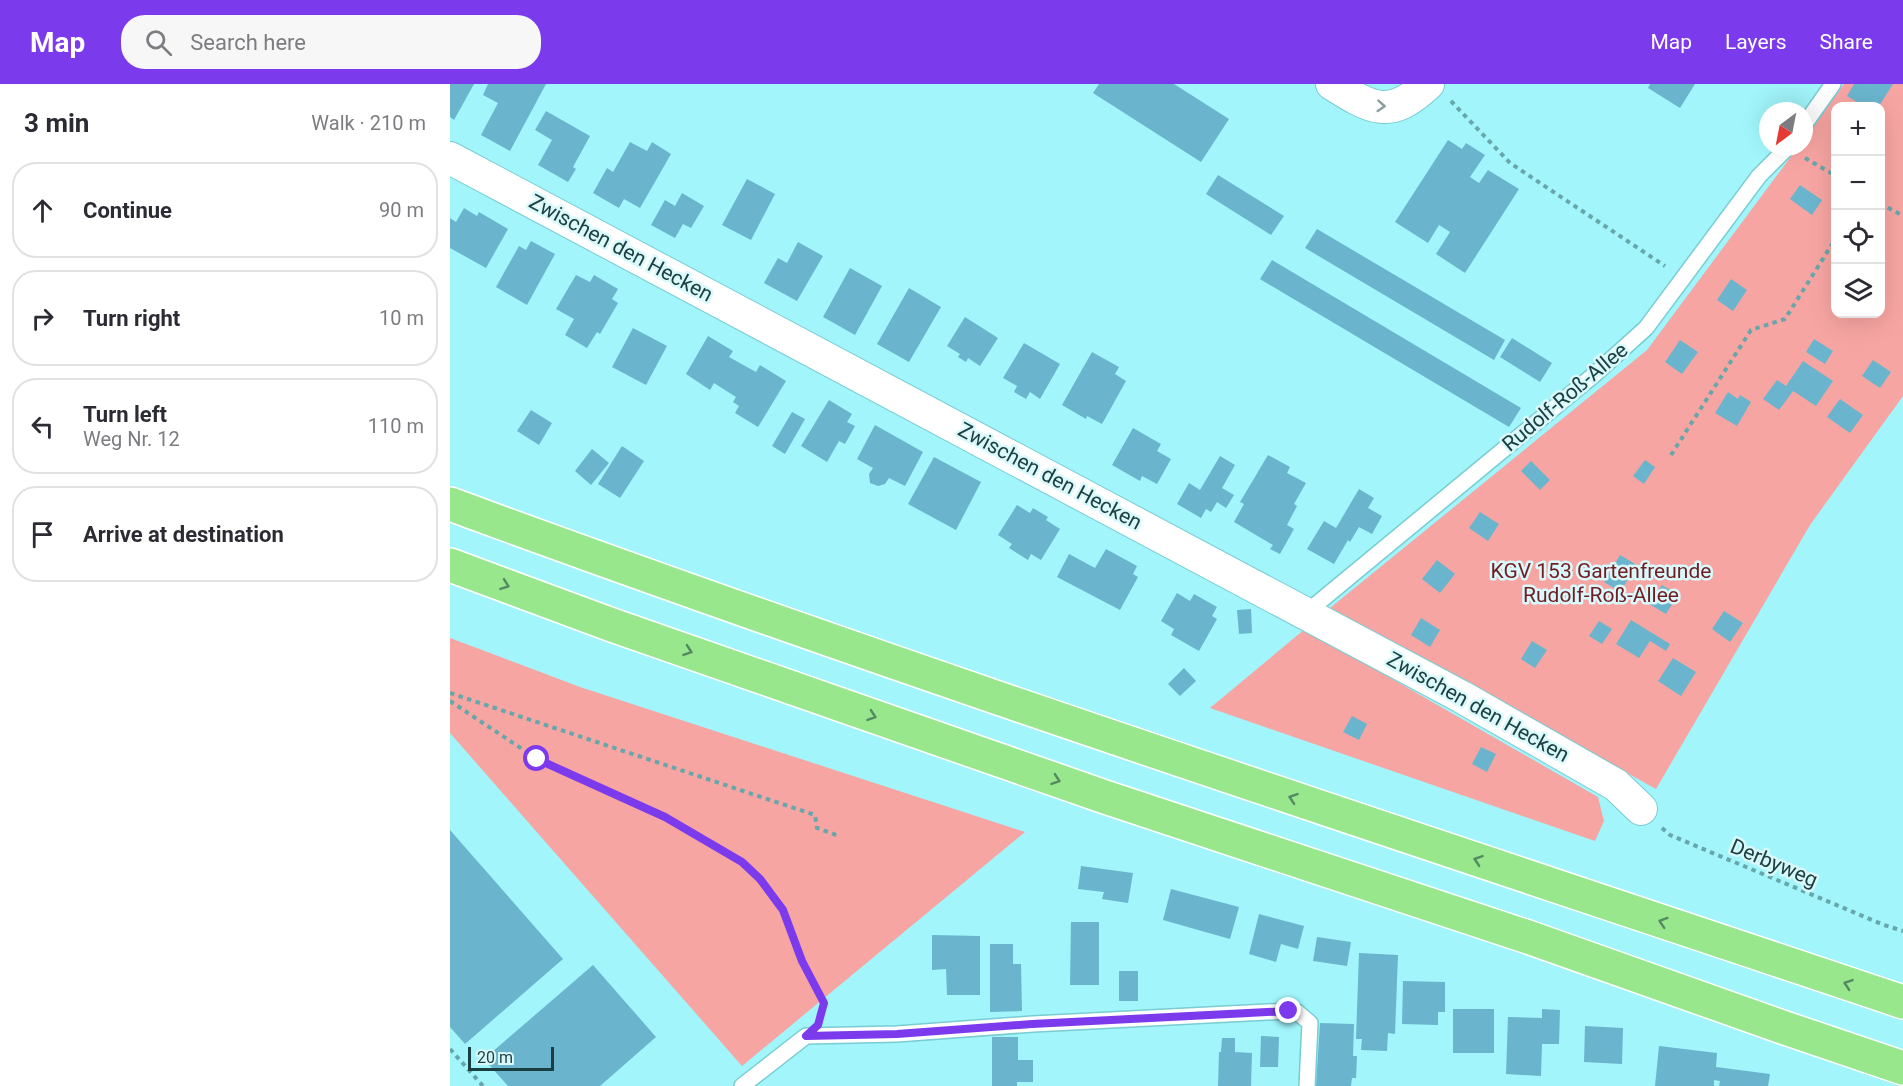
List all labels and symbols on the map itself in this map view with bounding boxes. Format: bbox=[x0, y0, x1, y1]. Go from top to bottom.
one-way arrow bbox=[1377, 100, 1386, 113]
north arrow bbox=[1759, 102, 1813, 156]
street label: Zwischen den Hecken bbox=[525, 189, 717, 307]
street label: Rudolf-Roß-Allee bbox=[1498, 338, 1632, 456]
street label: Zwischen den Hecken bbox=[954, 417, 1146, 535]
park label: KGV 153 Gartenfreunde Rudolf-Roß-Allee bbox=[1491, 559, 1711, 607]
one-way arrow bbox=[499, 578, 510, 591]
one-way arrow bbox=[682, 644, 693, 657]
street label: Zwischen den Hecken bbox=[1383, 647, 1573, 767]
one-way arrow bbox=[866, 708, 877, 721]
route start bbox=[523, 745, 549, 771]
one-way arrow bbox=[1050, 773, 1061, 786]
one-way arrow bbox=[1288, 793, 1299, 806]
street label: Derbyweg bbox=[1727, 834, 1821, 892]
one-way arrow bbox=[1473, 855, 1483, 868]
one-way arrow bbox=[1658, 917, 1669, 929]
one-way arrow bbox=[1843, 978, 1854, 991]
route end bbox=[1275, 997, 1301, 1023]
scale bar bbox=[468, 1044, 554, 1072]

